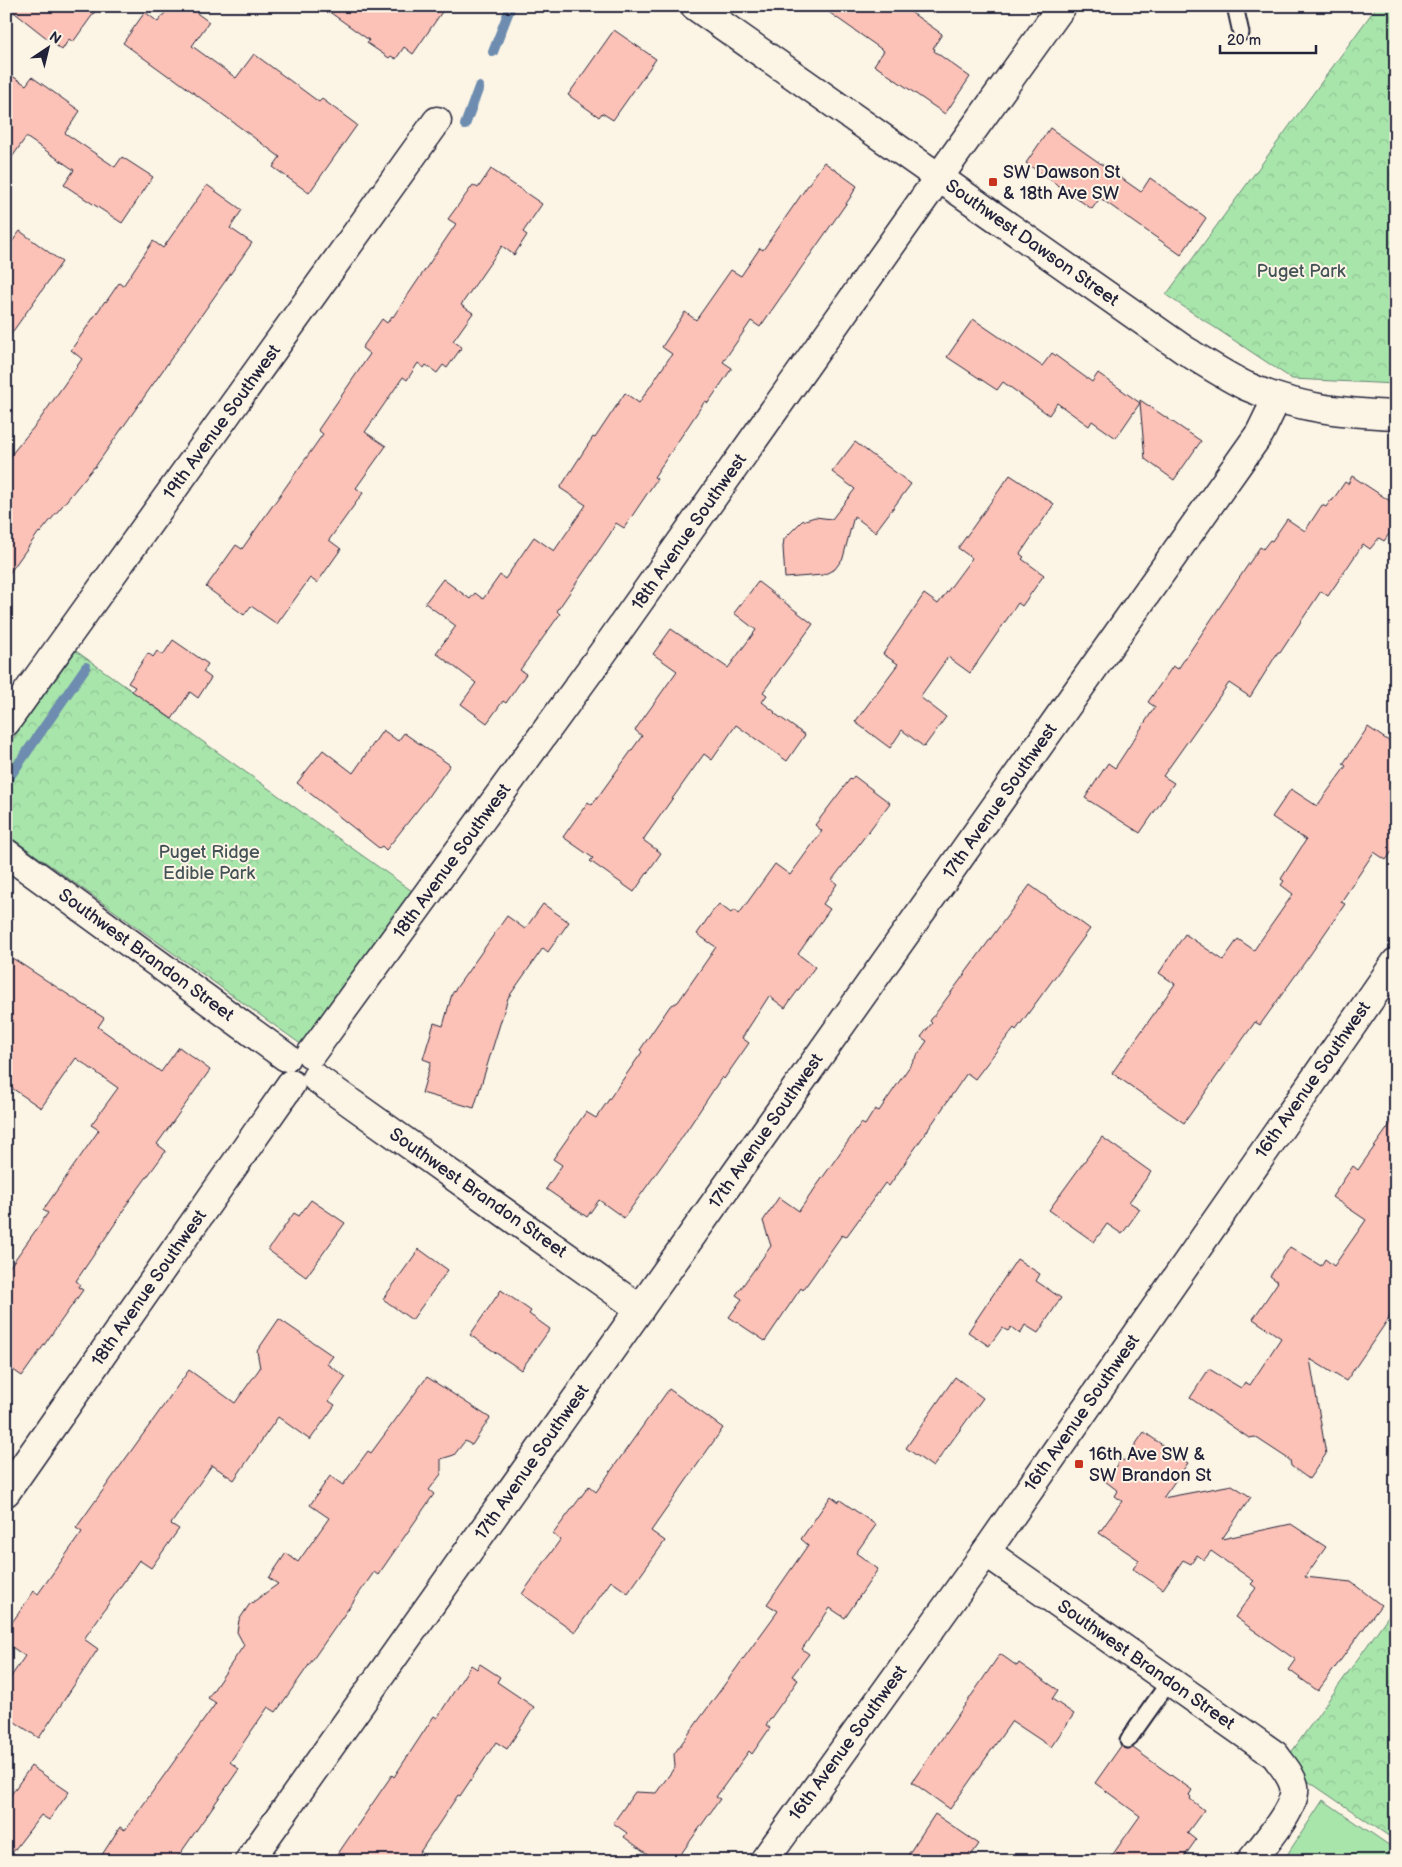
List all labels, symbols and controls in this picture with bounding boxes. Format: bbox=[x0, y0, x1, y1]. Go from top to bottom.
north arrow bbox=[22, 22, 72, 72]
scale bar bbox=[1220, 22, 1316, 54]
text: N bbox=[46, 28, 64, 48]
text: 20 m bbox=[1227, 31, 1261, 50]
place label: SW Dawson St & 18th Ave SW bbox=[1003, 162, 1121, 204]
street label: Southwest Dawson Street bbox=[941, 175, 1123, 311]
marker: SW Dawson St & 18th Ave SW bbox=[987, 176, 999, 188]
park label: Puget Park bbox=[1257, 261, 1346, 282]
street label: 19th Avenue Southwest bbox=[159, 340, 285, 503]
street label: 18th Avenue Southwest bbox=[627, 449, 751, 614]
street label: 17th Avenue Southwest bbox=[939, 719, 1062, 883]
street label: 18th Avenue Southwest bbox=[389, 779, 515, 942]
park label: Puget Ridge Edible Park bbox=[158, 842, 260, 884]
street label: Southwest Brandon Street bbox=[54, 884, 238, 1026]
street label: 16th Avenue Southwest bbox=[1251, 997, 1375, 1162]
street label: 17th Avenue Southwest bbox=[705, 1049, 828, 1213]
street label: Southwest Brandon Street bbox=[385, 1124, 571, 1263]
street label: 18th Avenue Southwest bbox=[87, 1205, 211, 1370]
street label: 16th Avenue Southwest bbox=[1020, 1330, 1144, 1495]
street label: 17th Avenue Southwest bbox=[471, 1380, 594, 1544]
place label: 16th Ave SW & SW Brandon St bbox=[1089, 1444, 1212, 1486]
marker: 16th Ave SW & SW Brandon St bbox=[1073, 1458, 1085, 1470]
street label: Southwest Brandon Street bbox=[1053, 1596, 1239, 1735]
street label: 16th Avenue Southwest bbox=[785, 1661, 912, 1825]

